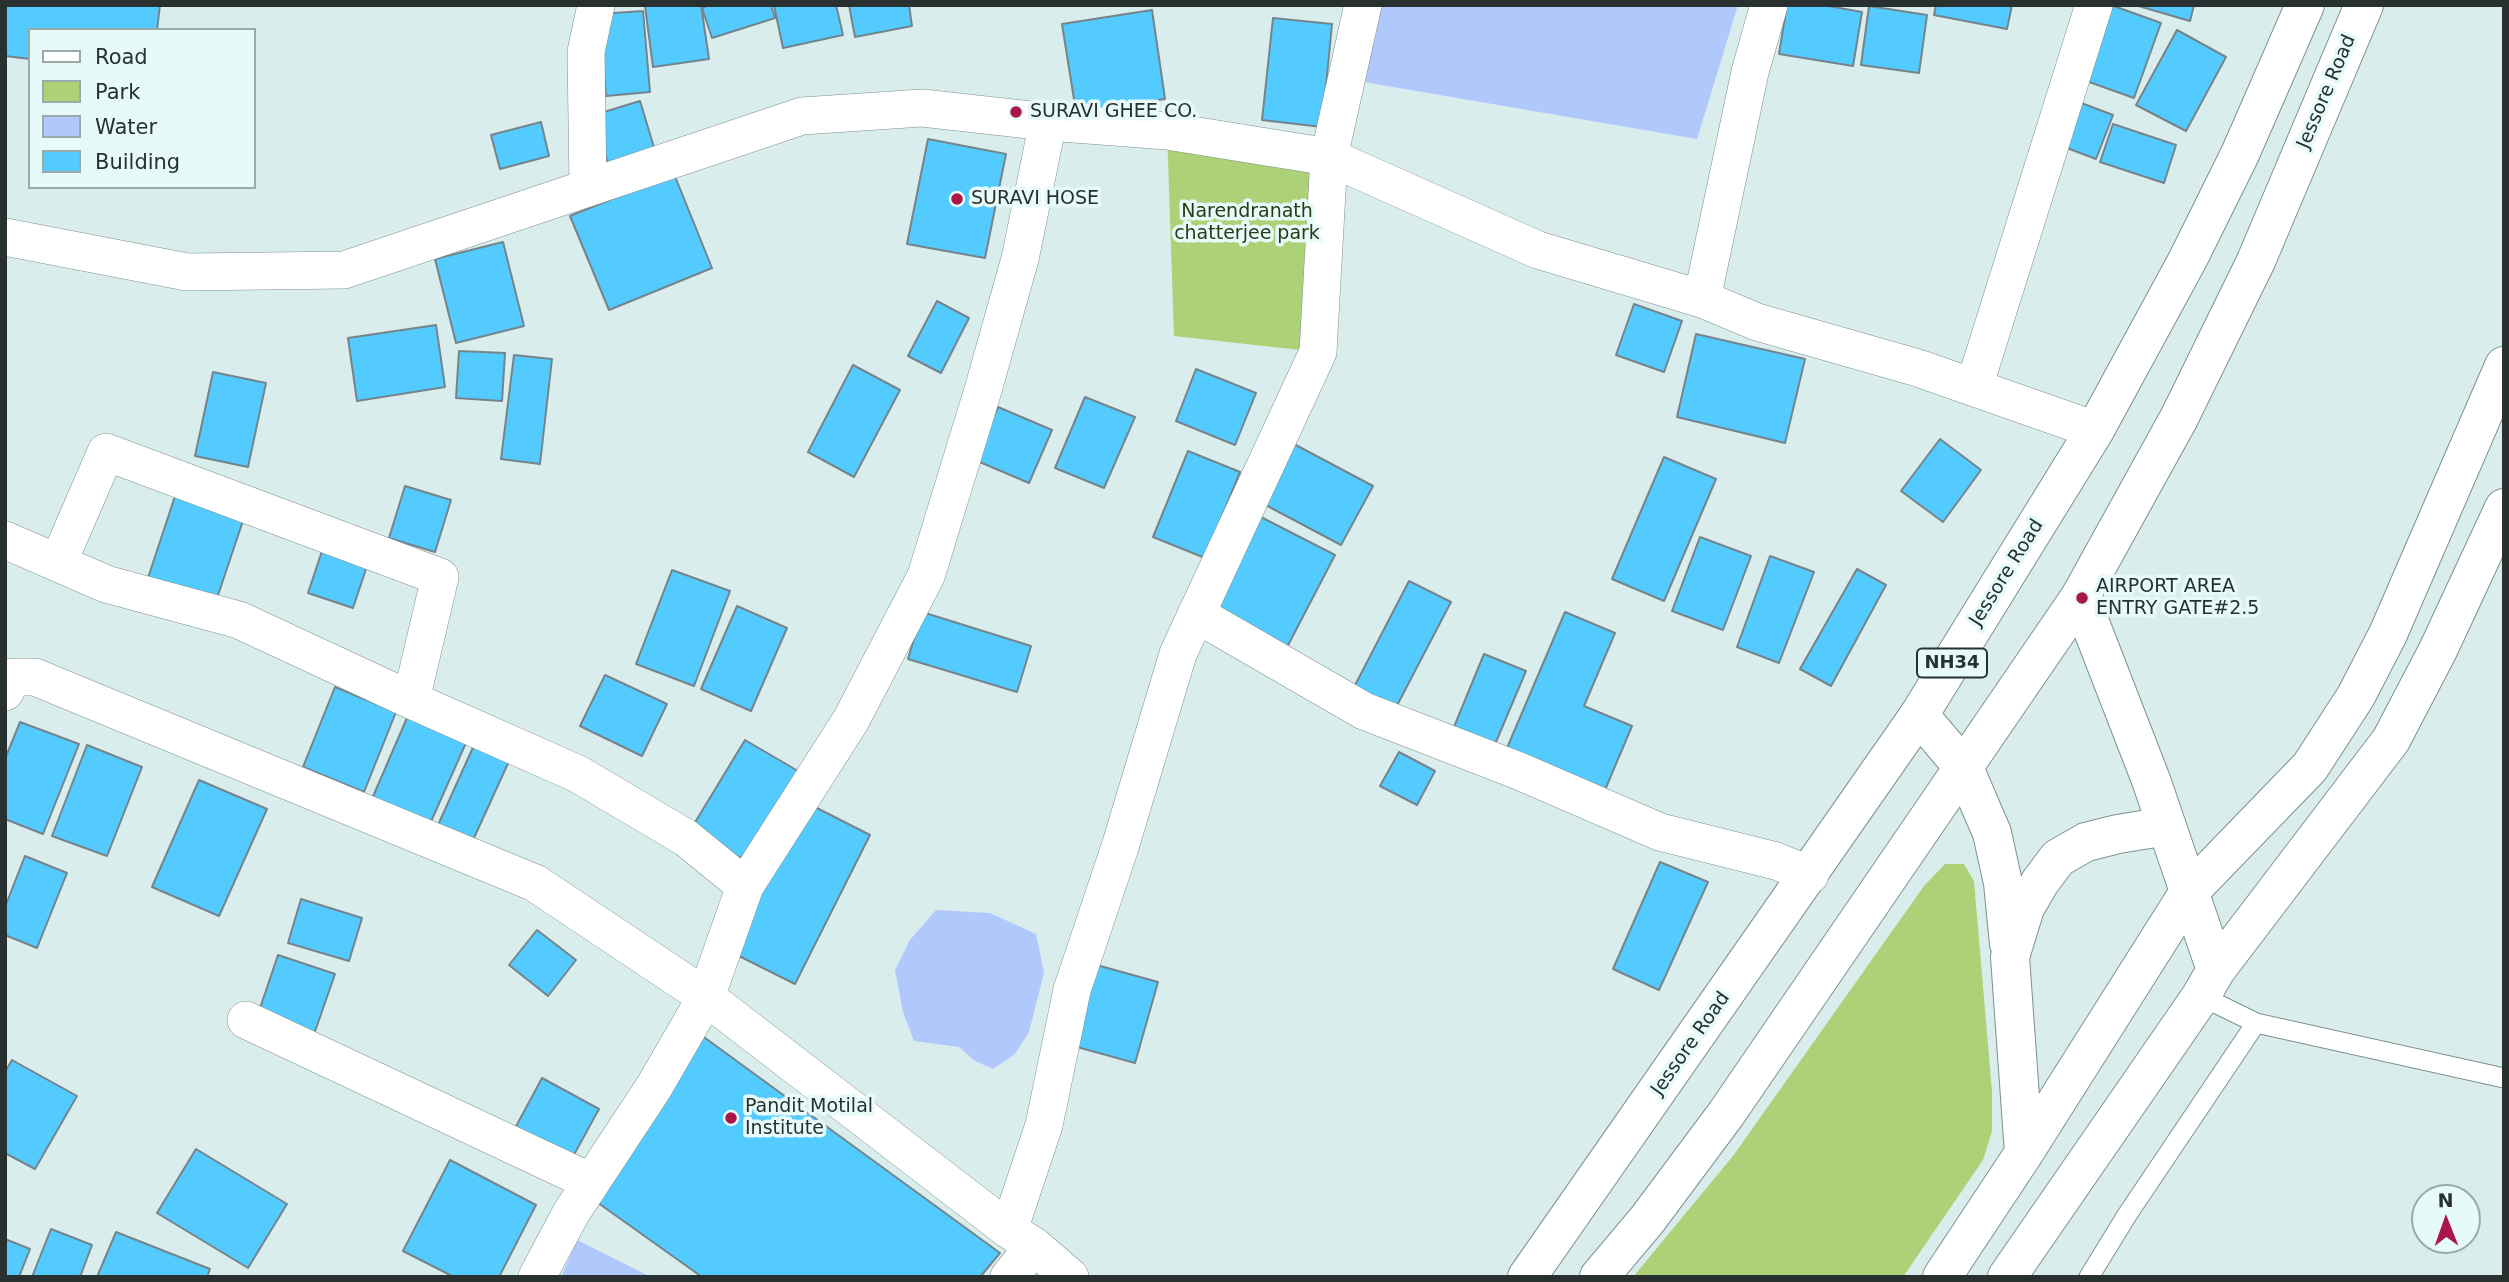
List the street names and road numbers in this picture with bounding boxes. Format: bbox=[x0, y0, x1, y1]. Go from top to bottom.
street label: Jessore Road bbox=[2293, 32, 2361, 152]
street label: Jessore Road bbox=[1965, 515, 2049, 631]
road number: NH34 bbox=[1917, 648, 1987, 678]
street label: Jessore Road bbox=[1647, 988, 1735, 1100]

